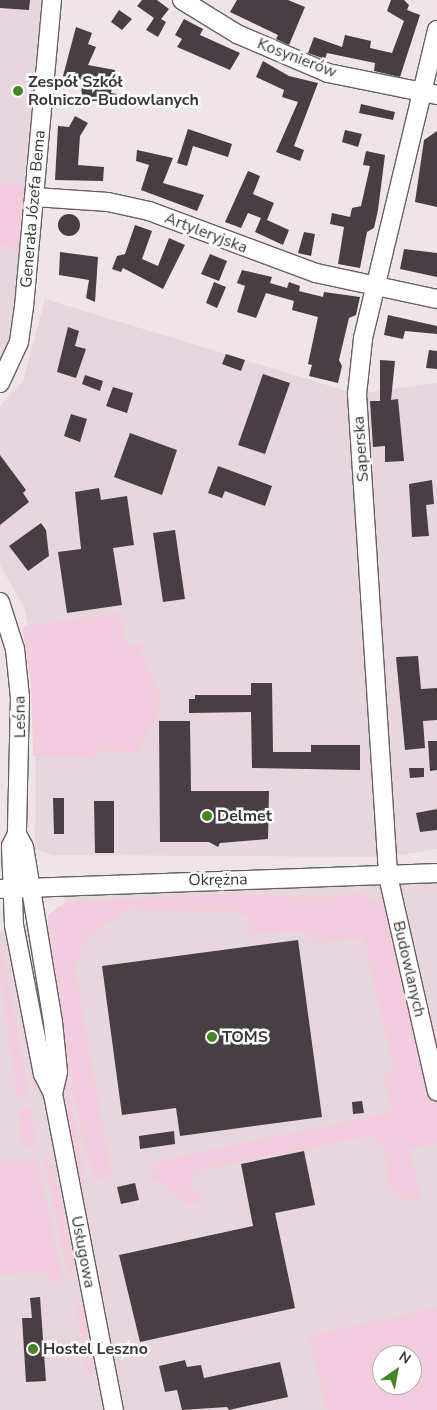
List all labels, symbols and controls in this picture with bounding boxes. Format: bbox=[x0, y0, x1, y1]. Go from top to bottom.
street label: Kosynierów bbox=[255, 34, 339, 82]
place label: Zespół Szkół Rolniczo-Budowlanych bbox=[28, 72, 199, 110]
marker: Zespół Szkół Rolniczo-Budowlanych bbox=[12, 85, 24, 97]
street label: Generała Józefa Bema bbox=[17, 129, 49, 289]
street label: Artyleryjska bbox=[162, 208, 250, 258]
street label: Saperska bbox=[349, 415, 373, 483]
street label: Leśna bbox=[10, 696, 30, 738]
place label: Delmet bbox=[217, 806, 272, 826]
marker: Delmet bbox=[201, 810, 213, 822]
street label: Okrężna bbox=[188, 870, 248, 890]
street label: Budowlanych bbox=[389, 919, 429, 1019]
place label: TOMS bbox=[222, 1027, 268, 1047]
marker: TOMS bbox=[206, 1031, 218, 1043]
street label: Usługowa bbox=[67, 1214, 99, 1290]
place label: Hostel Leszno bbox=[43, 1339, 148, 1359]
marker: Hostel Leszno bbox=[27, 1343, 39, 1355]
north arrow bbox=[372, 1345, 422, 1395]
text: N bbox=[395, 1347, 414, 1369]

